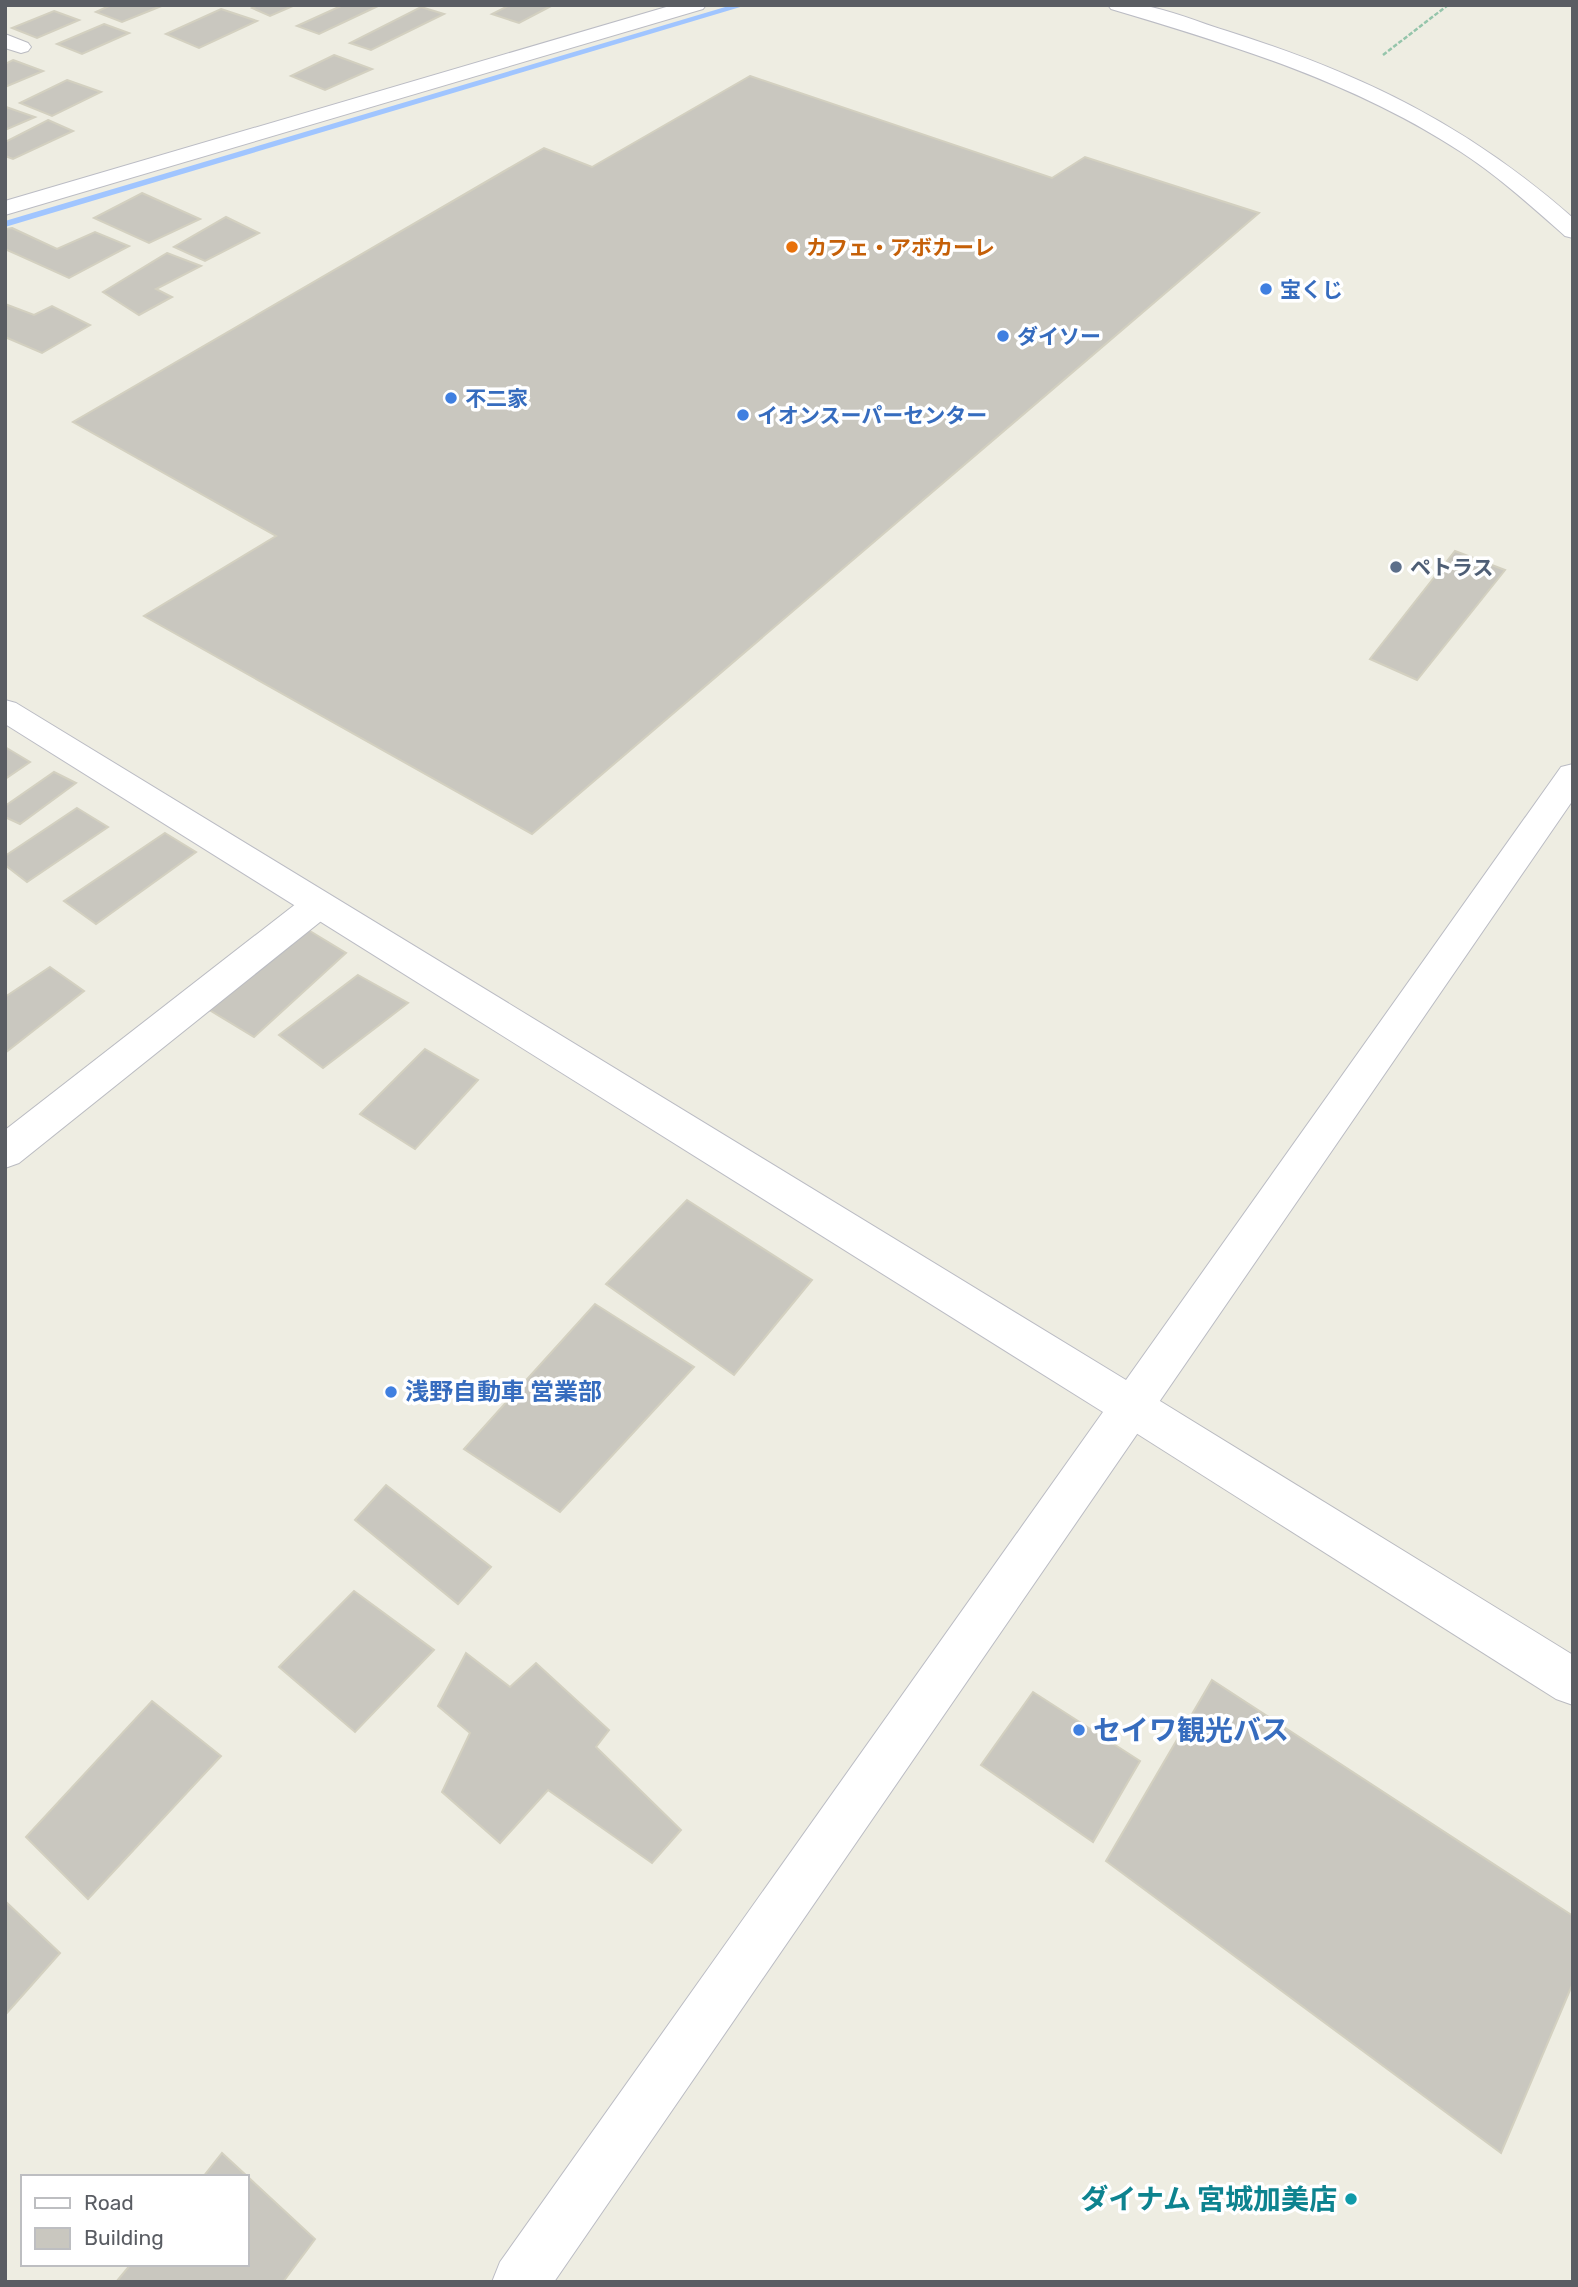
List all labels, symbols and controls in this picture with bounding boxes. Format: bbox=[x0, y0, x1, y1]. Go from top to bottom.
place label: カフェ・アボカーレ bbox=[806, 235, 995, 260]
marker: カフェ・アボカーレ bbox=[784, 239, 800, 255]
place label: 宝くじ bbox=[1280, 277, 1343, 302]
marker: 宝くじ bbox=[1258, 281, 1274, 297]
place label: ダイソー bbox=[1017, 324, 1101, 349]
marker: ダイソー bbox=[995, 328, 1011, 344]
place label: 不二家 bbox=[465, 386, 528, 411]
marker: 不二家 bbox=[443, 390, 459, 406]
place label: イオンスーパーセンター bbox=[757, 403, 987, 428]
marker: イオンスーパーセンター bbox=[735, 407, 751, 423]
place label: ペトラス bbox=[1410, 555, 1494, 580]
marker: ペトラス bbox=[1388, 559, 1404, 575]
place label: 浅野自動車 営業部 bbox=[405, 1378, 602, 1406]
marker: 浅野自動車 営業部 bbox=[383, 1384, 399, 1400]
place label: セイワ観光バス bbox=[1093, 1714, 1289, 1747]
marker: セイワ観光バス bbox=[1071, 1722, 1087, 1738]
legend bbox=[21, 2175, 248, 2266]
place label: ダイナム 宮城加美店 bbox=[1080, 2183, 1337, 2216]
text: Road bbox=[84, 2190, 134, 2215]
marker: ダイナム 宮城加美店 bbox=[1343, 2191, 1359, 2207]
text: Building bbox=[84, 2225, 164, 2250]

